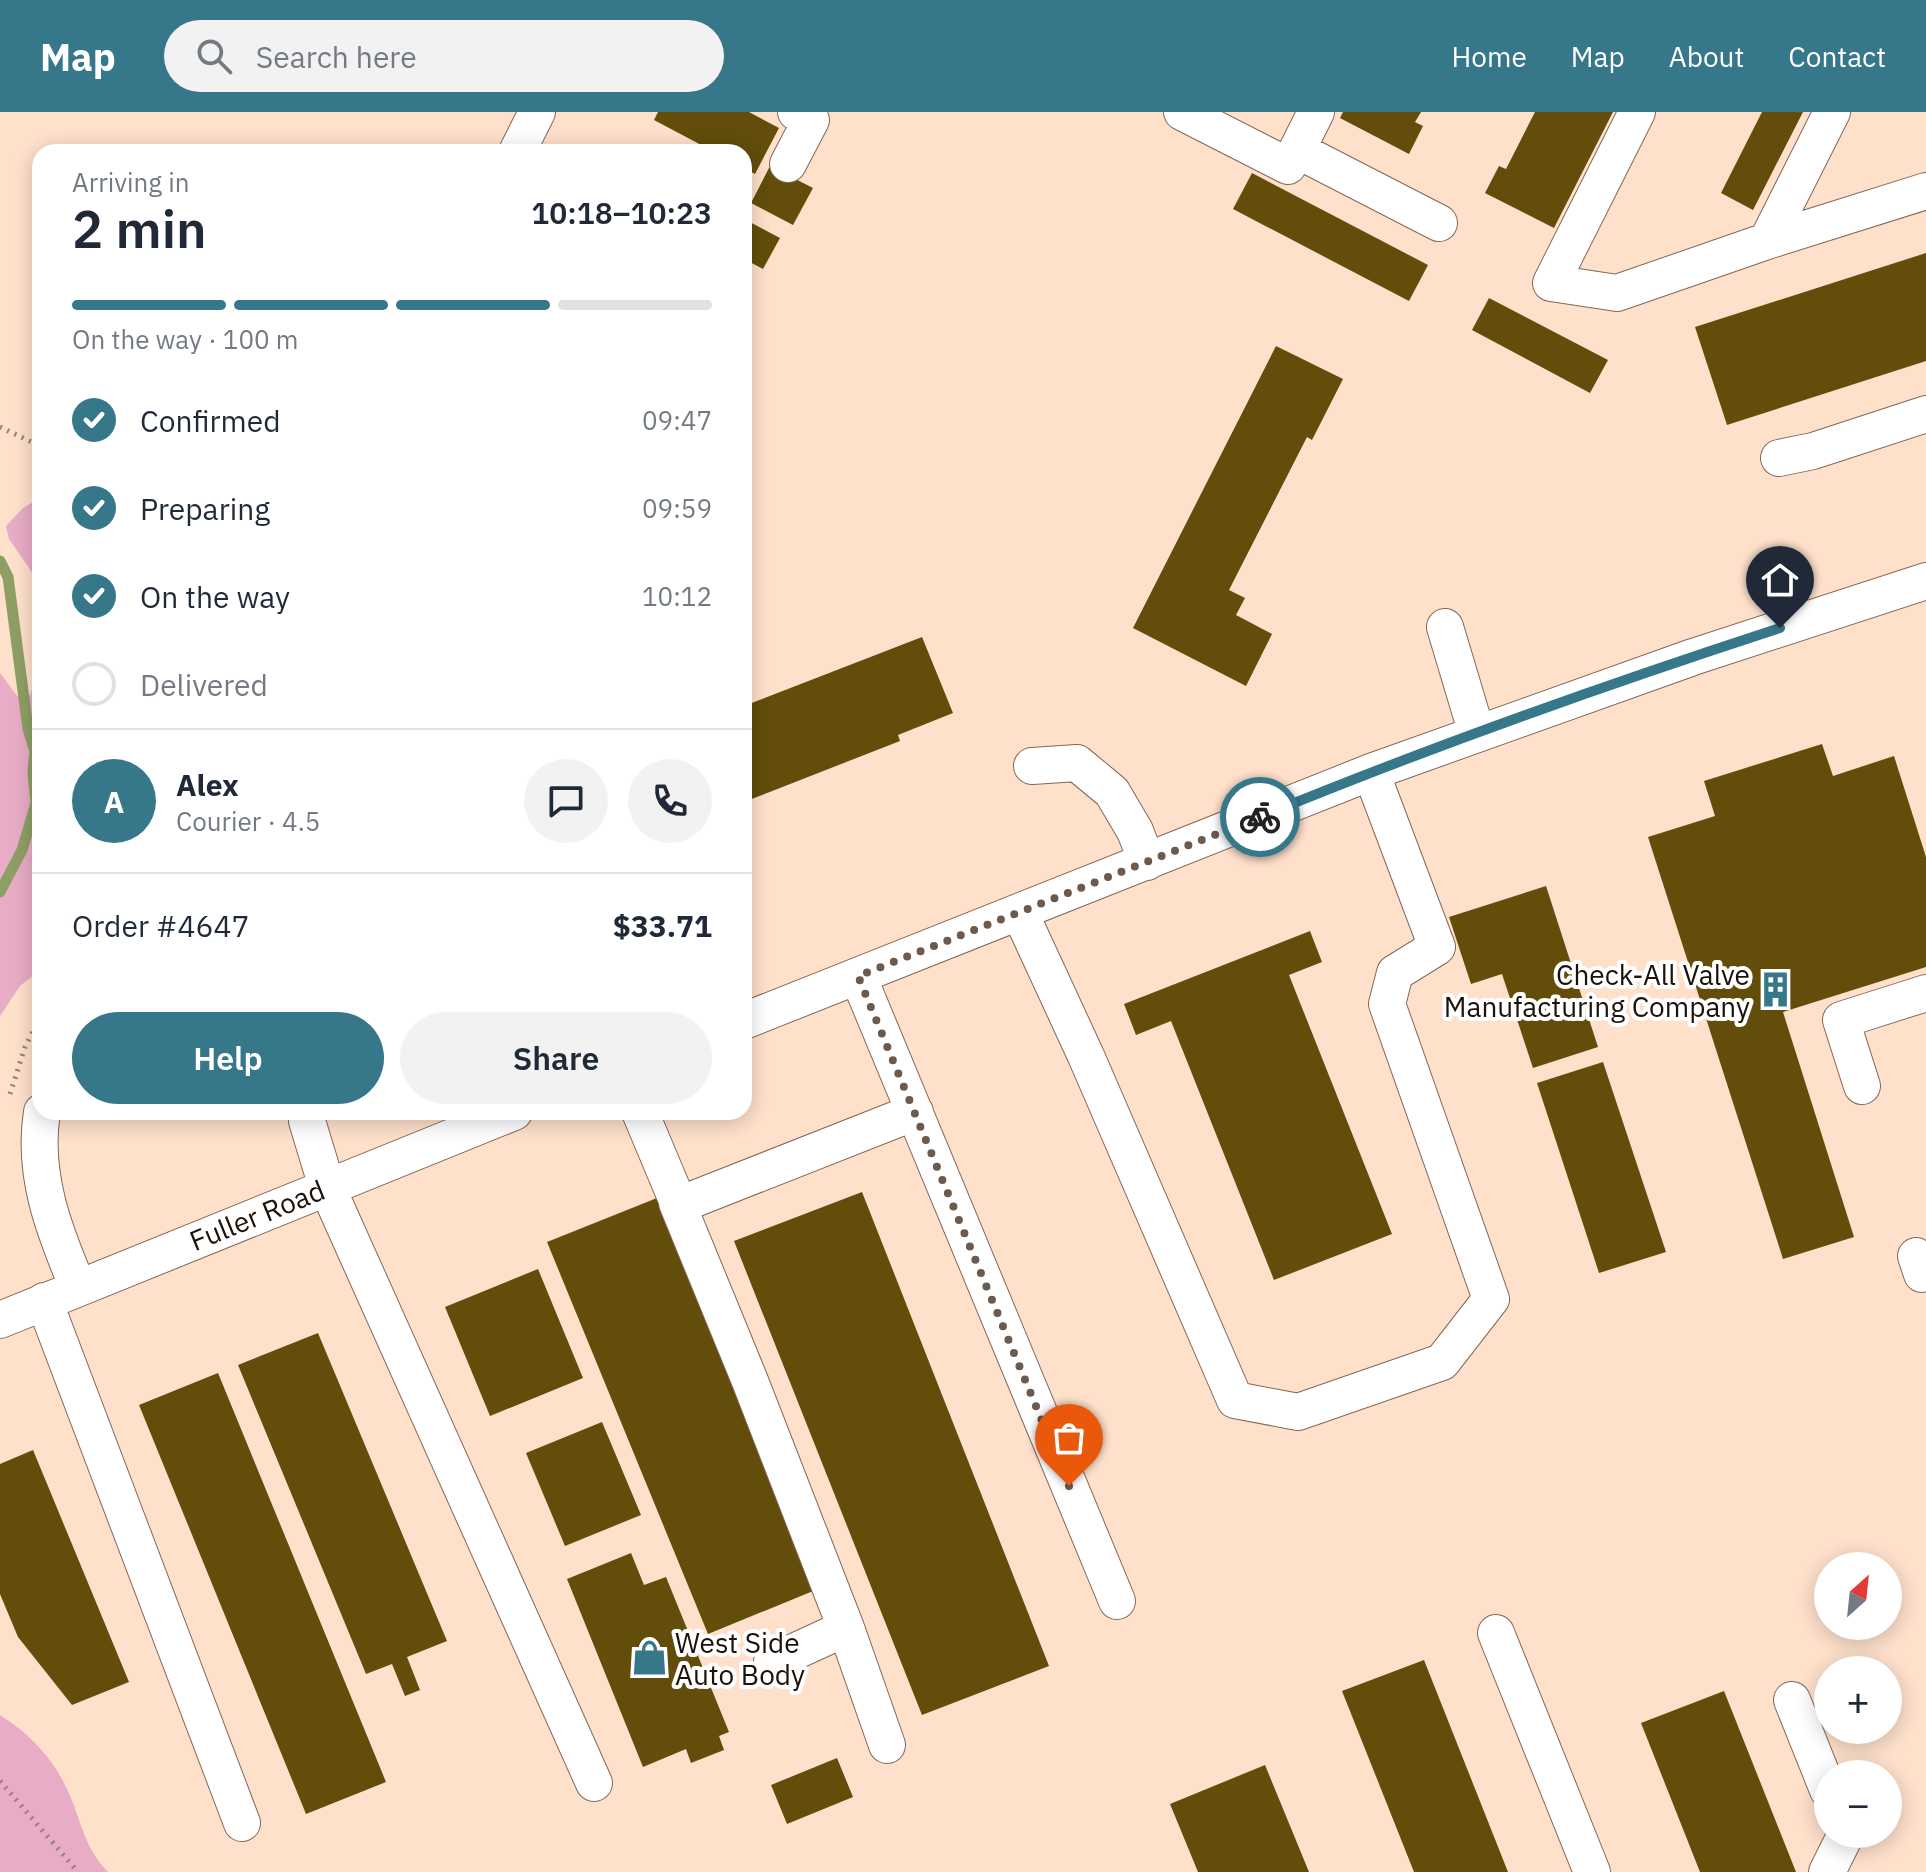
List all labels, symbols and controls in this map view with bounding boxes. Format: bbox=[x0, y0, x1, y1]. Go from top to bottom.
search box bbox=[164, 20, 724, 92]
text: Map bbox=[40, 32, 116, 81]
icon: search bbox=[192, 34, 236, 78]
text: Search here bbox=[256, 37, 417, 76]
text: Home bbox=[1451, 38, 1527, 75]
text: Map bbox=[1571, 38, 1625, 75]
text: About bbox=[1669, 38, 1744, 75]
text: Contact bbox=[1788, 38, 1886, 75]
text: Arriving in bbox=[72, 165, 189, 199]
text: 10:18–10:23 bbox=[531, 193, 712, 232]
text: 2 min bbox=[72, 195, 207, 262]
text: On the way · 100 m bbox=[72, 322, 298, 356]
icon: check bbox=[72, 398, 116, 442]
text: Confirmed bbox=[140, 401, 281, 440]
text: 09:47 bbox=[642, 403, 712, 437]
icon: check bbox=[72, 486, 116, 530]
text: Preparing bbox=[140, 489, 270, 528]
text: 09:59 bbox=[642, 491, 712, 525]
pin bbox=[1746, 546, 1814, 628]
icon: home bbox=[1758, 558, 1802, 602]
icon: check bbox=[72, 574, 116, 618]
text: On the way bbox=[140, 577, 290, 616]
text: 10:12 bbox=[642, 579, 712, 613]
text: Delivered bbox=[140, 665, 268, 704]
button: chat bbox=[524, 759, 608, 843]
button: phone bbox=[628, 759, 712, 843]
text: Alex bbox=[176, 765, 239, 804]
courier bbox=[1220, 777, 1300, 857]
text: A bbox=[104, 782, 124, 821]
icon: bike bbox=[1238, 795, 1282, 839]
text: Courier · 4.5 bbox=[176, 804, 320, 838]
text: Order #4647 bbox=[72, 906, 249, 945]
text: $33.71 bbox=[613, 906, 712, 945]
place label: Check-All Valve Manufacturing Company bbox=[1444, 956, 1750, 1025]
building icon: Check-All Valve Manufacturing Company bbox=[1757, 971, 1795, 1009]
button: Help bbox=[72, 1012, 384, 1104]
button: Share bbox=[400, 1012, 712, 1104]
street label: Fuller Road bbox=[184, 1171, 330, 1259]
pin bbox=[1035, 1404, 1103, 1486]
icon: bag bbox=[1047, 1416, 1091, 1460]
north arrow bbox=[1814, 1552, 1902, 1640]
map controls bbox=[1814, 1552, 1902, 1848]
place label: West Side Auto Body bbox=[675, 1624, 805, 1693]
shop icon: West Side Auto Body bbox=[630, 1639, 668, 1677]
button: + bbox=[1814, 1656, 1902, 1744]
button: − bbox=[1814, 1760, 1902, 1848]

